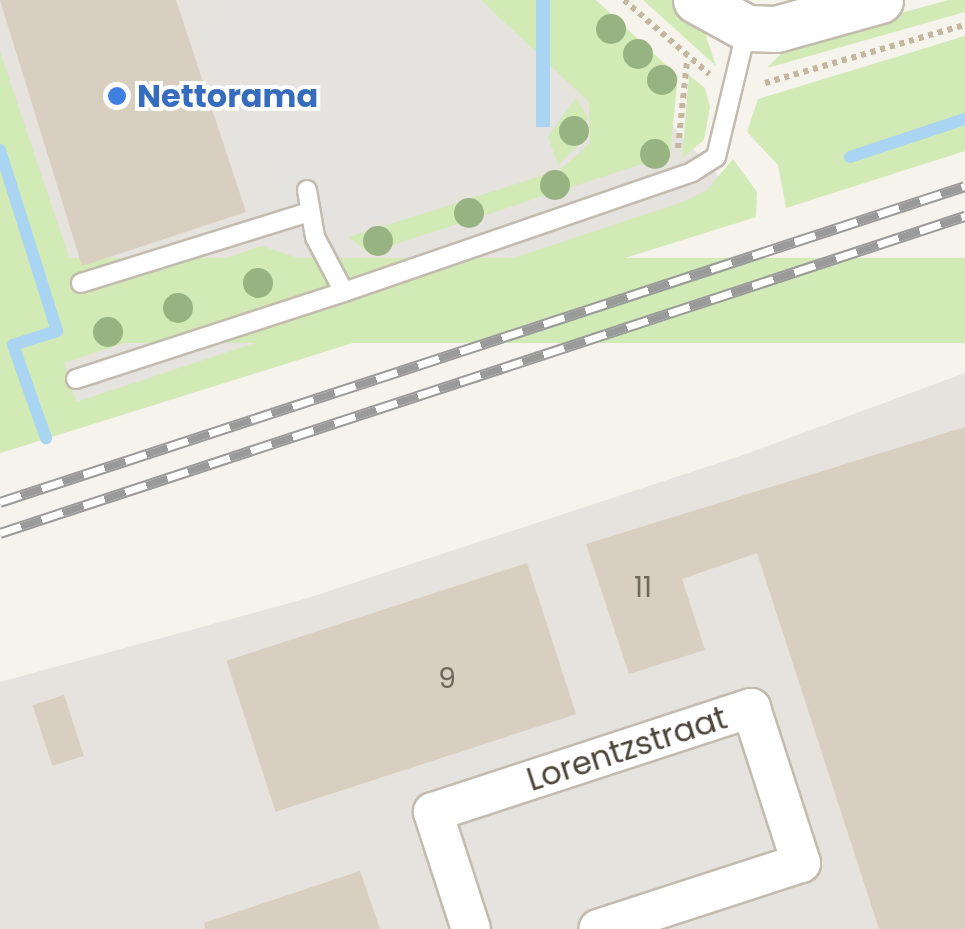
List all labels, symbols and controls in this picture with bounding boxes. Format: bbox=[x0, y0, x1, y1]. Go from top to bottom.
place label: Nettorama bbox=[137, 77, 318, 115]
marker: Nettorama bbox=[106, 85, 128, 107]
house number: 11 bbox=[634, 571, 652, 605]
house number: 9 bbox=[438, 662, 456, 696]
street label: Lorentzstraat bbox=[522, 699, 732, 799]

